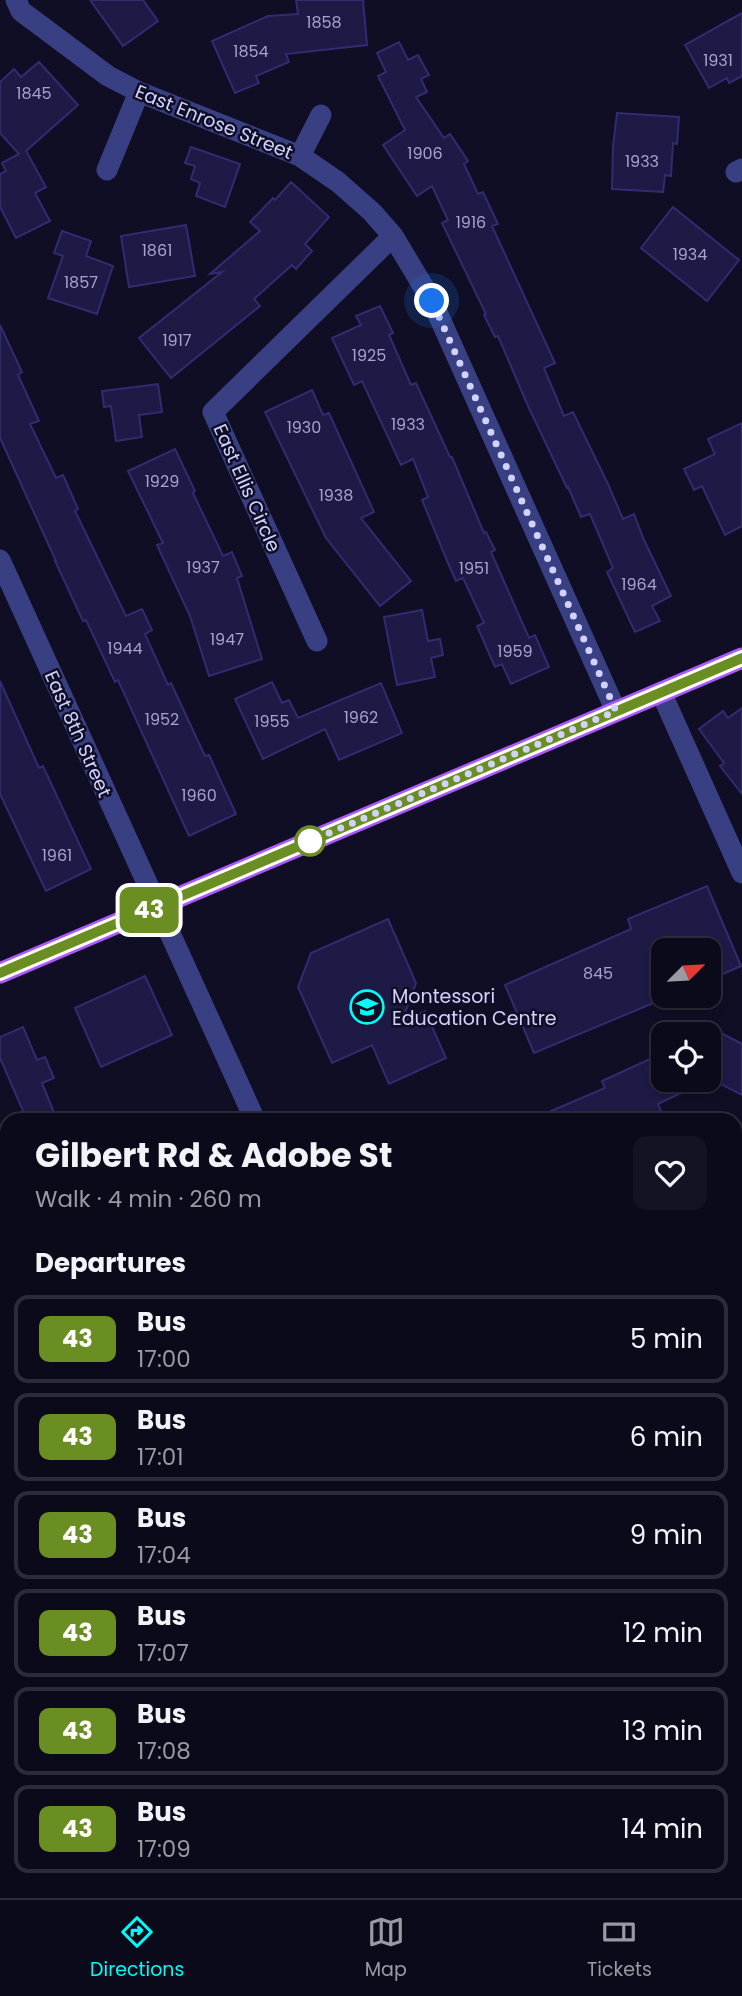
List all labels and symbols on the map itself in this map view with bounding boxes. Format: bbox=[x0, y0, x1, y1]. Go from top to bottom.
house number: 1858 bbox=[306, 11, 342, 34]
house number: 1854 bbox=[233, 40, 269, 63]
house number: 1931 bbox=[703, 49, 733, 72]
street label: East Enrose Street bbox=[131, 78, 297, 166]
house number: 1845 bbox=[16, 82, 52, 105]
house number: 1906 bbox=[407, 142, 443, 165]
house number: 1933 bbox=[625, 150, 659, 173]
house number: 1916 bbox=[456, 211, 486, 234]
house number: 1861 bbox=[142, 239, 172, 262]
house number: 1934 bbox=[673, 243, 707, 266]
house number: 1857 bbox=[64, 271, 98, 294]
your location bbox=[414, 283, 449, 318]
house number: 1917 bbox=[162, 329, 192, 352]
house number: 1925 bbox=[352, 344, 386, 367]
house number: 1933 bbox=[391, 413, 425, 436]
house number: 1930 bbox=[287, 416, 321, 439]
street label: East Ellis Circle bbox=[207, 420, 287, 556]
house number: 1929 bbox=[145, 470, 179, 493]
house number: 1938 bbox=[319, 484, 353, 507]
house number: 1937 bbox=[186, 556, 220, 579]
house number: 1951 bbox=[459, 557, 489, 580]
house number: 1964 bbox=[621, 573, 657, 596]
house number: 1947 bbox=[210, 628, 244, 651]
house number: 1944 bbox=[107, 637, 143, 660]
house number: 1959 bbox=[497, 640, 533, 663]
street label: East 8th Street bbox=[38, 666, 118, 802]
house number: 1962 bbox=[344, 706, 378, 729]
house number: 1952 bbox=[145, 708, 179, 731]
house number: 1955 bbox=[254, 710, 290, 733]
house number: 1960 bbox=[181, 784, 217, 807]
unlabelled marker bbox=[295, 826, 325, 856]
house number: 1961 bbox=[42, 844, 72, 867]
line badge: 43 bbox=[118, 887, 180, 933]
north arrow bbox=[651, 938, 721, 1008]
house number: 845 bbox=[583, 962, 613, 985]
place label: Montessori Education Centre bbox=[392, 983, 557, 1032]
school or university icon: Montessori Education Centre bbox=[348, 988, 386, 1026]

